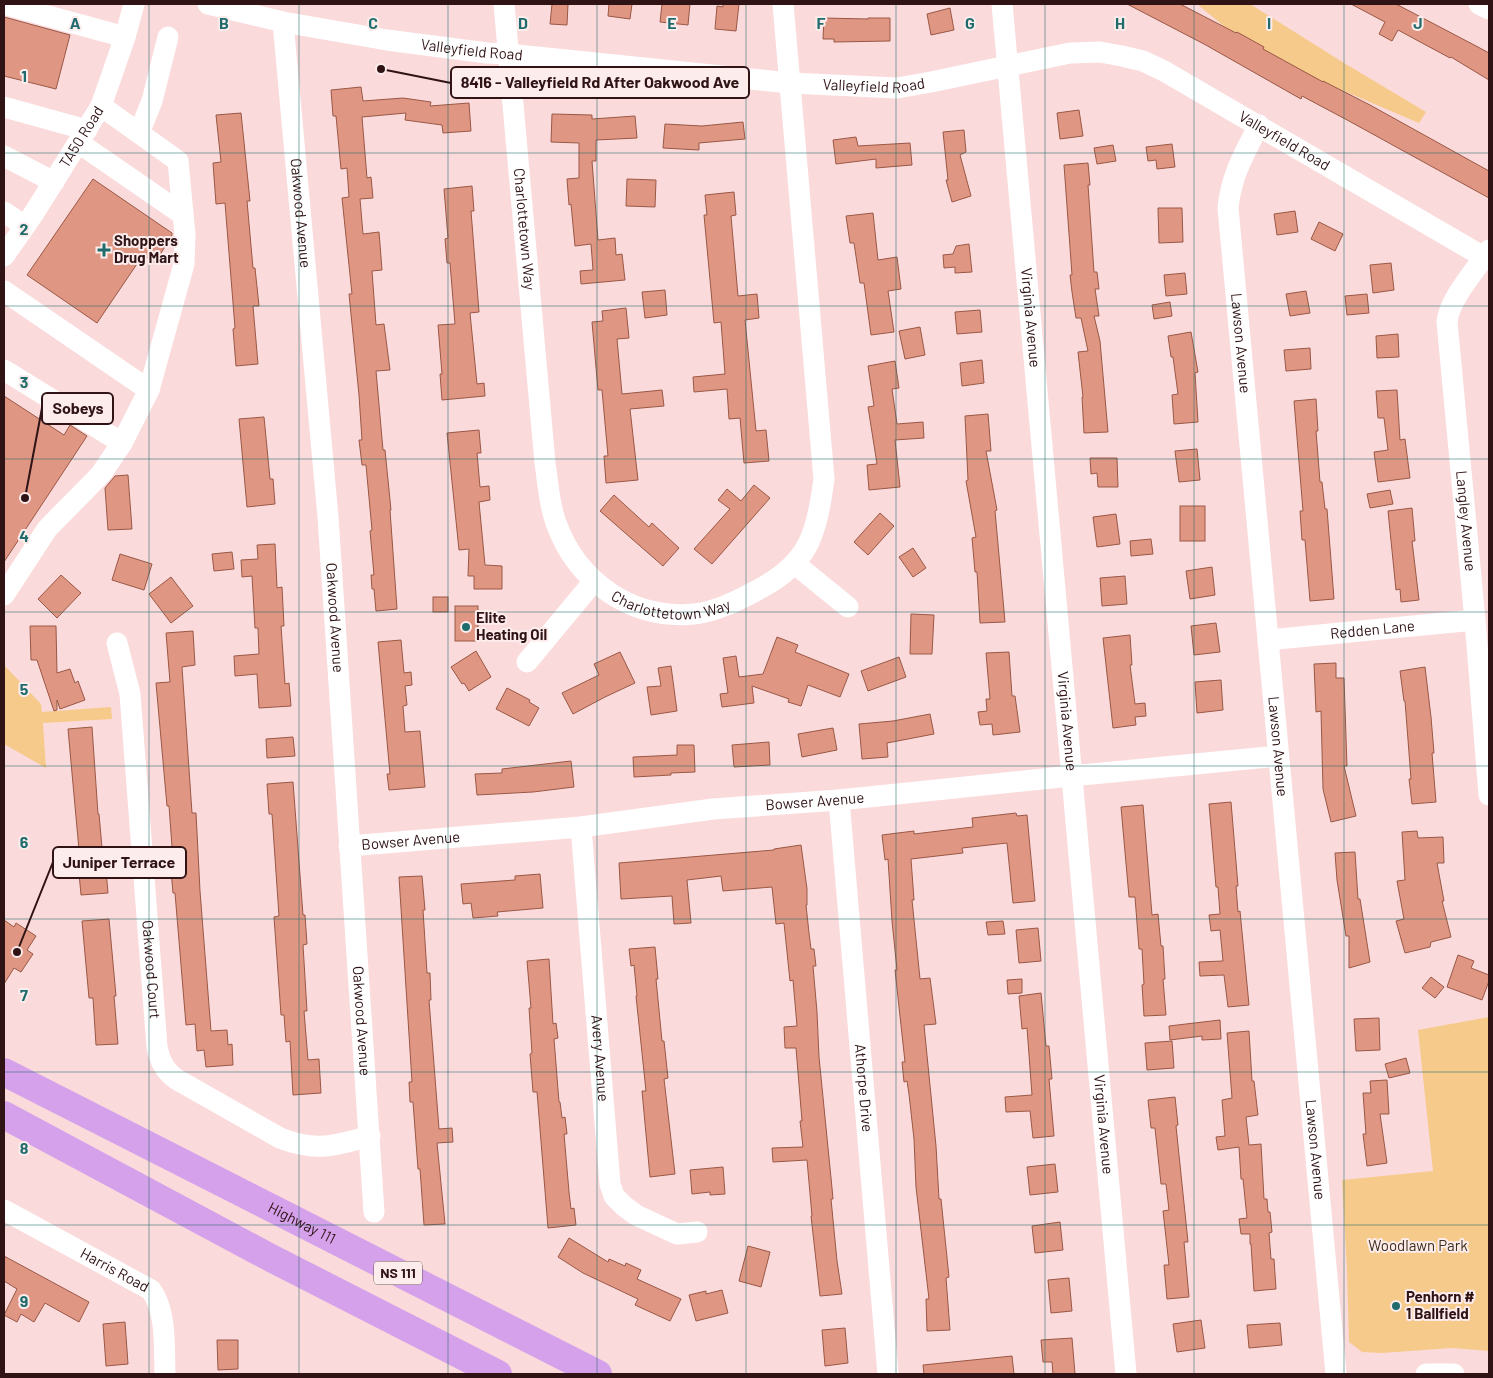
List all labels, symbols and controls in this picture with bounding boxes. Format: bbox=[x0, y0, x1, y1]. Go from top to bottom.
text: A bbox=[70, 13, 81, 32]
text: B bbox=[219, 13, 229, 32]
text: C bbox=[368, 13, 378, 32]
text: D bbox=[518, 13, 528, 32]
text: E bbox=[667, 13, 677, 32]
text: F bbox=[817, 13, 826, 32]
text: G bbox=[965, 13, 975, 32]
text: H bbox=[1115, 13, 1125, 32]
text: I bbox=[1267, 13, 1271, 32]
text: J bbox=[1413, 13, 1423, 32]
street label: Valleyfield Road bbox=[420, 34, 524, 63]
text: 1 bbox=[21, 66, 27, 85]
callout: 8416 - Valleyfield Rd After Oakwood Ave bbox=[451, 67, 749, 98]
text: 8416 - Valleyfield Rd After Oakwood Ave bbox=[461, 72, 740, 91]
street label: Valleyfield Road bbox=[822, 73, 926, 96]
street label: TA50 Road bbox=[55, 102, 107, 171]
street label: Valleyfield Road bbox=[1236, 107, 1334, 174]
street label: Oakwood Avenue bbox=[287, 157, 315, 269]
street label: Charlottetown Way bbox=[511, 167, 540, 291]
text: 2 bbox=[20, 219, 29, 238]
place label: Shoppers Drug Mart bbox=[114, 231, 179, 266]
marker: Shoppers Drug Mart bbox=[98, 244, 110, 256]
street label: Virginia Avenue bbox=[1018, 267, 1045, 368]
street label: Lawson Avenue bbox=[1228, 292, 1255, 394]
text: 3 bbox=[20, 372, 28, 391]
callout: Sobeys bbox=[42, 393, 113, 424]
text: Sobeys bbox=[52, 398, 104, 417]
street label: Langley Avenue bbox=[1453, 470, 1480, 572]
text: 4 bbox=[19, 526, 29, 545]
street label: Oakwood Avenue bbox=[323, 562, 348, 673]
street label: Charlottetown Way bbox=[608, 586, 733, 623]
place label: Elite Heating Oil bbox=[476, 608, 547, 643]
street label: Redden Lane bbox=[1329, 616, 1416, 642]
marker: Elite Heating Oil bbox=[460, 621, 472, 633]
street label: Virginia Avenue bbox=[1054, 670, 1081, 772]
text: 5 bbox=[20, 679, 29, 698]
street label: Lawson Avenue bbox=[1265, 695, 1292, 797]
street label: Bowser Avenue bbox=[765, 787, 865, 813]
street label: Bowser Avenue bbox=[361, 827, 461, 853]
text: 6 bbox=[20, 832, 29, 851]
callout: Juniper Terrace bbox=[53, 847, 186, 878]
text: Juniper Terrace bbox=[63, 852, 176, 871]
street label: Oakwood Court bbox=[139, 919, 165, 1020]
street label: Oakwood Avenue bbox=[350, 965, 375, 1076]
text: 7 bbox=[20, 985, 28, 1004]
street label: Avery Avenue bbox=[588, 1014, 613, 1102]
street label: Athorpe Drive bbox=[852, 1043, 877, 1133]
street label: Virginia Avenue bbox=[1091, 1074, 1118, 1175]
street label: Lawson Avenue bbox=[1303, 1099, 1330, 1201]
text: 8 bbox=[20, 1138, 29, 1157]
street label: Highway 111 bbox=[265, 1198, 339, 1247]
park label: Woodlawn Park bbox=[1368, 1236, 1468, 1254]
street label: Harris Road bbox=[78, 1243, 153, 1295]
road number: NS 111 bbox=[374, 1262, 422, 1284]
place label: Penhorn # 1 Ballfield bbox=[1406, 1287, 1475, 1322]
text: 9 bbox=[20, 1291, 28, 1310]
marker: Penhorn # 1 Ballfield bbox=[1390, 1300, 1402, 1312]

